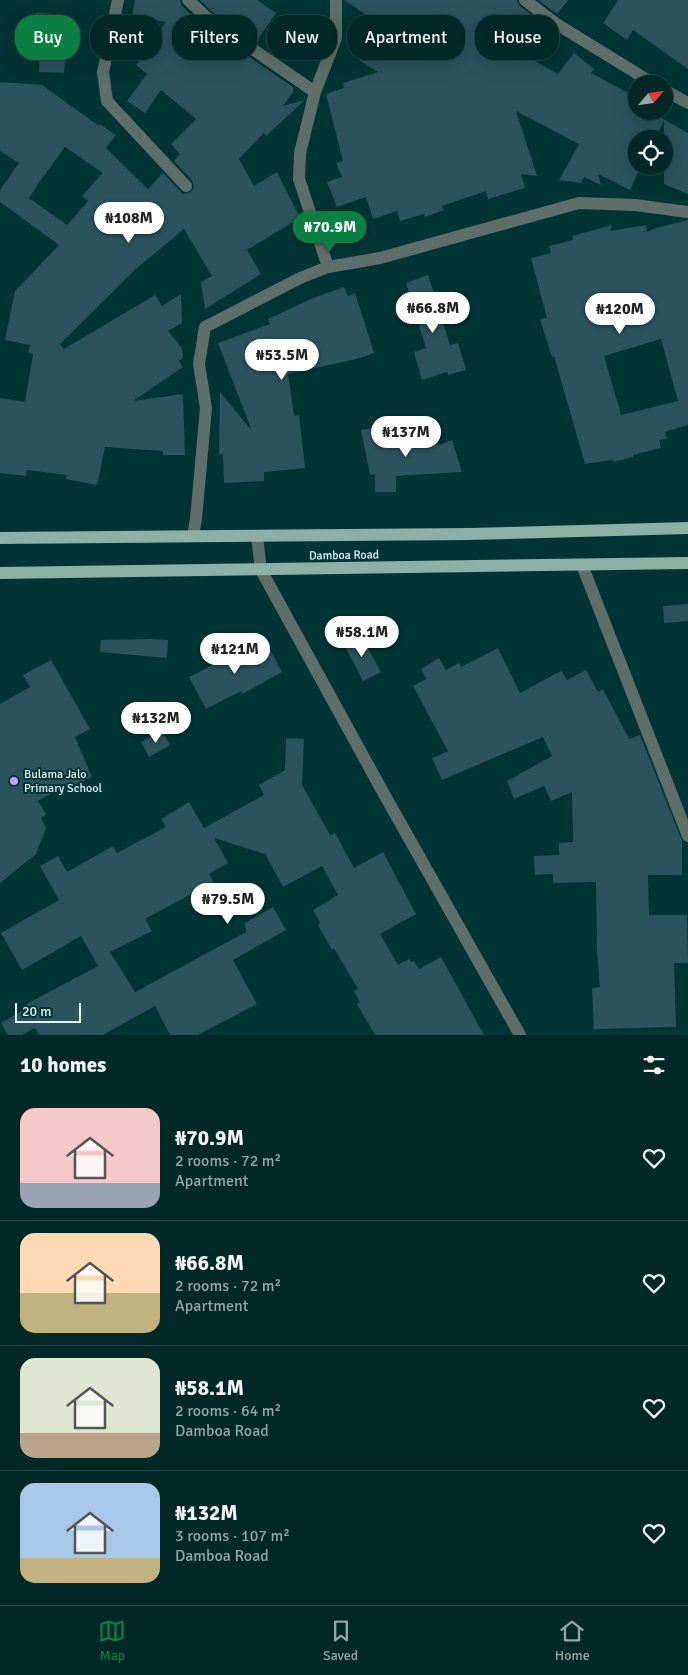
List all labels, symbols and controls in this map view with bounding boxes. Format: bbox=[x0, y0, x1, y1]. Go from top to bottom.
chip: Buy bbox=[15, 15, 80, 60]
chip: Rent bbox=[90, 15, 162, 60]
chip: Filters bbox=[172, 15, 257, 60]
chip: New bbox=[267, 15, 337, 60]
chip: Apartment bbox=[347, 15, 465, 60]
chip: House bbox=[475, 15, 559, 60]
north arrow bbox=[628, 75, 672, 120]
map controls bbox=[628, 75, 673, 175]
button: locate bbox=[628, 130, 673, 175]
pin: ₦108M bbox=[94, 202, 164, 244]
text: ₦108M bbox=[105, 208, 153, 228]
pin: ₦70.9M bbox=[289, 210, 371, 253]
text: ₦70.9M bbox=[304, 217, 356, 237]
pin: ₦66.8M bbox=[392, 292, 474, 334]
pin: ₦120M bbox=[585, 292, 655, 335]
text: ₦66.8M bbox=[407, 298, 459, 318]
text: ₦120M bbox=[596, 299, 644, 319]
pin: ₦53.5M bbox=[241, 338, 323, 381]
text: ₦53.5M bbox=[256, 345, 308, 365]
pin: ₦137M bbox=[371, 416, 441, 458]
text: ₦137M bbox=[382, 422, 430, 442]
street label: Damboa Road bbox=[309, 547, 379, 564]
pin: ₦58.1M bbox=[321, 616, 403, 658]
text: ₦58.1M bbox=[336, 622, 388, 642]
pin: ₦121M bbox=[200, 632, 270, 675]
text: ₦121M bbox=[211, 639, 259, 659]
pin: ₦132M bbox=[121, 702, 191, 744]
text: ₦132M bbox=[132, 708, 180, 728]
place label: Bulama Jalo Primary School bbox=[24, 767, 102, 796]
marker: Bulama Jalo Primary School bbox=[8, 775, 20, 787]
pin: ₦79.5M bbox=[187, 882, 269, 925]
text: ₦79.5M bbox=[202, 889, 254, 909]
scale bar bbox=[15, 1000, 81, 1023]
text: 20 m bbox=[22, 1003, 51, 1020]
icon: filters bbox=[640, 1051, 668, 1079]
text: 10 homes bbox=[20, 1052, 106, 1078]
text: ₦70.9M bbox=[175, 1125, 244, 1151]
icon: home bbox=[60, 1128, 120, 1188]
icon: heart bbox=[640, 1144, 668, 1172]
text: 2 rooms · 72 m² bbox=[175, 1151, 281, 1171]
text: Apartment bbox=[175, 1171, 248, 1191]
text: ₦66.8M bbox=[175, 1250, 244, 1276]
icon: home bbox=[60, 1253, 120, 1313]
icon: heart bbox=[640, 1269, 668, 1297]
text: 2 rooms · 72 m² bbox=[175, 1276, 281, 1296]
text: Apartment bbox=[175, 1296, 248, 1316]
text: ₦58.1M bbox=[175, 1375, 244, 1401]
icon: home bbox=[60, 1378, 120, 1438]
icon: heart bbox=[640, 1394, 668, 1422]
text: 2 rooms · 64 m² bbox=[175, 1401, 281, 1421]
text: Damboa Road bbox=[175, 1421, 269, 1441]
text: ₦132M bbox=[175, 1500, 238, 1526]
icon: home bbox=[60, 1503, 120, 1563]
icon: heart bbox=[640, 1519, 668, 1547]
text: 3 rooms · 107 m² bbox=[175, 1526, 290, 1546]
text: Damboa Road bbox=[175, 1546, 269, 1566]
tab: Map bbox=[98, 1617, 126, 1664]
tab: Saved bbox=[323, 1617, 358, 1664]
tab: Home bbox=[555, 1617, 590, 1664]

